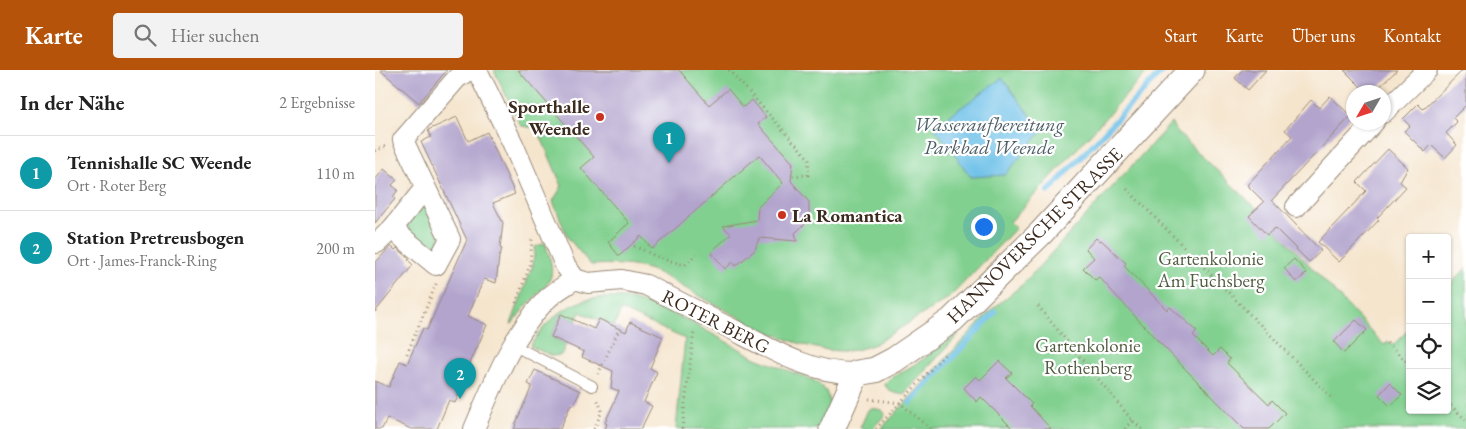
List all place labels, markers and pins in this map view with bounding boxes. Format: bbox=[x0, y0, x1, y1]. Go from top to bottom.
place label: Sporthalle Weende bbox=[508, 94, 590, 141]
marker: Sporthalle Weende bbox=[594, 111, 606, 123]
pin: 1 bbox=[653, 122, 685, 163]
place label: La Romantica bbox=[792, 203, 903, 228]
marker: La Romantica bbox=[776, 209, 788, 221]
pin: 2 bbox=[444, 358, 476, 399]

